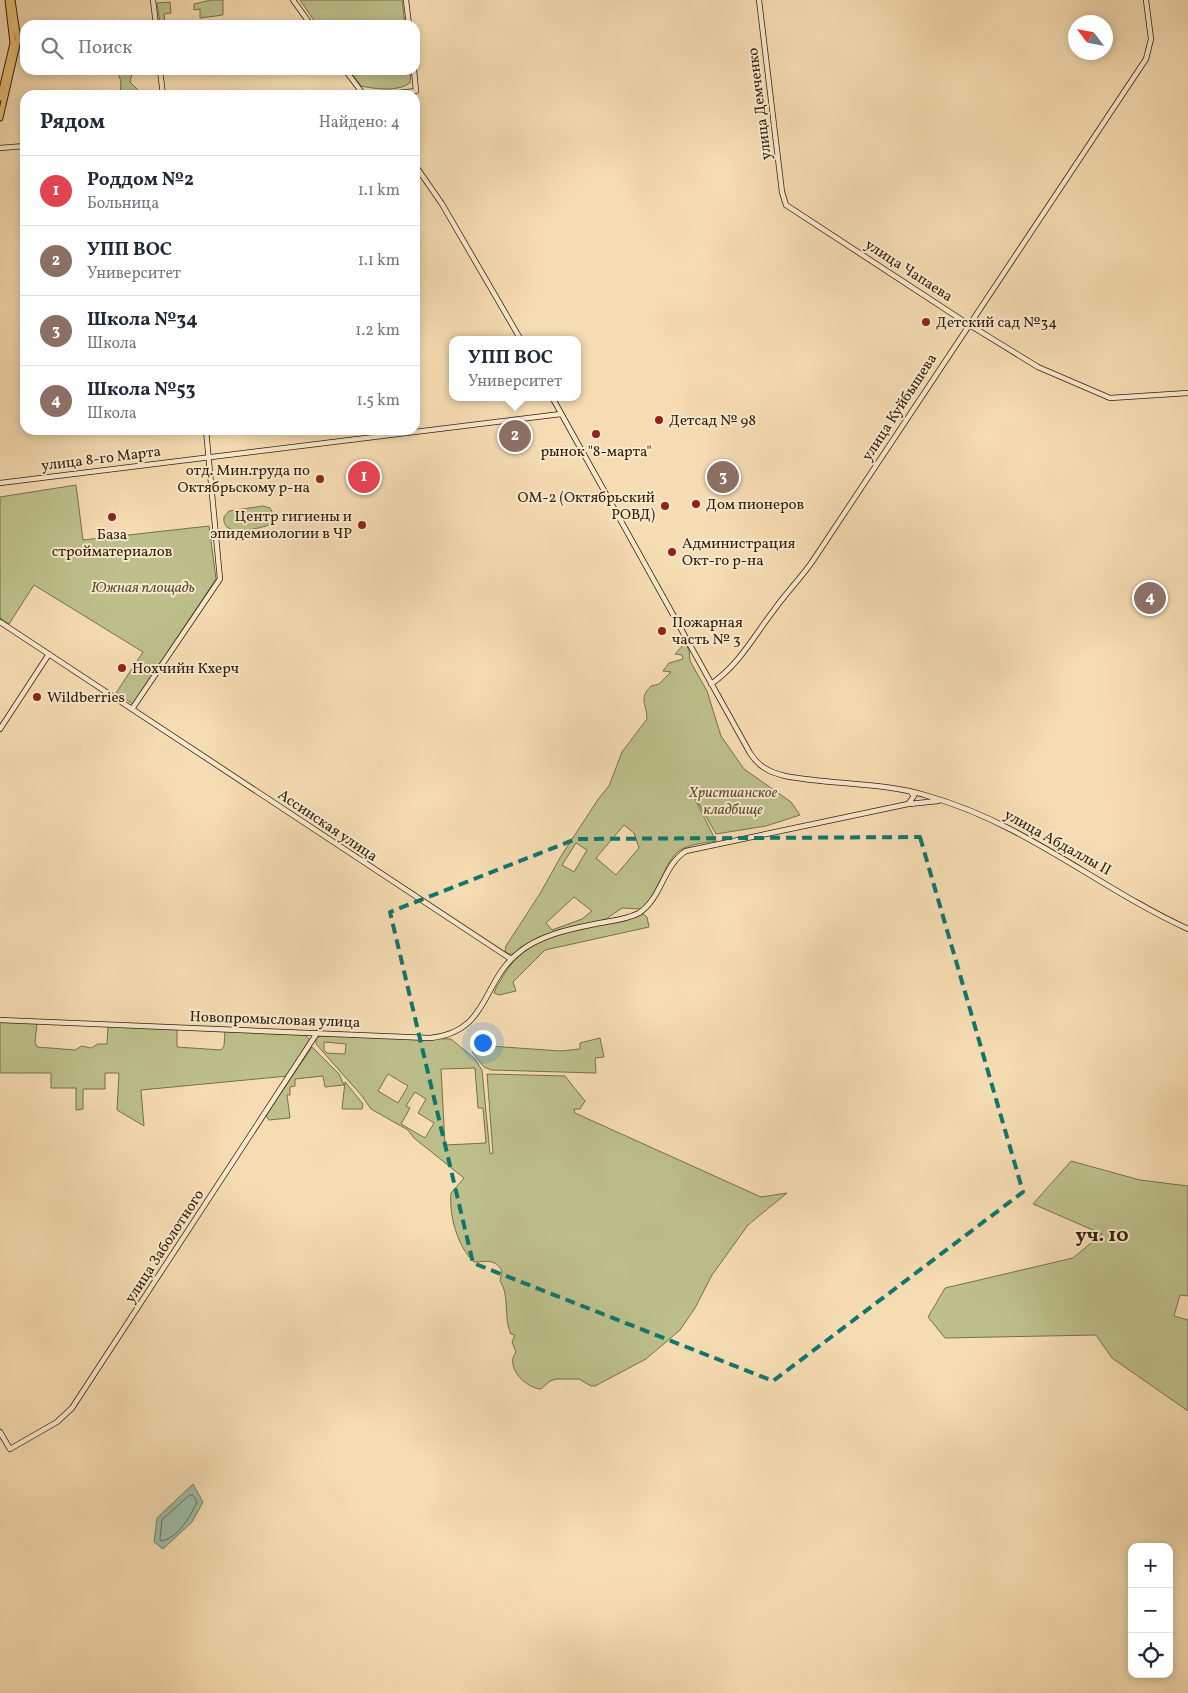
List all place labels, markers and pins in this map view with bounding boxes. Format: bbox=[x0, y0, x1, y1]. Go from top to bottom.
place label: Детский сад №34 bbox=[936, 313, 1057, 334]
marker: Детский сад №34 bbox=[920, 316, 932, 328]
place label: Детсад № 98 bbox=[669, 411, 756, 432]
marker: Детсад № 98 bbox=[653, 414, 665, 426]
pin: 2 bbox=[499, 417, 531, 455]
marker: рынок "8-марта" bbox=[590, 428, 602, 440]
place label: рынок "8-марта" bbox=[540, 442, 652, 463]
pin: 1 bbox=[348, 458, 380, 496]
pin: 3 bbox=[707, 458, 739, 496]
place label: отд. Мин.труда по Октябрьскому р-на bbox=[178, 461, 310, 499]
marker: отд. Мин.труда по Октябрьскому р-на bbox=[314, 473, 326, 485]
place label: ОМ-2 (Октябрьский РОВД) bbox=[518, 488, 655, 526]
place label: Дом пионеров bbox=[706, 495, 804, 516]
marker: Дом пионеров bbox=[690, 498, 702, 510]
marker: ОМ-2 (Октябрьский РОВД) bbox=[659, 500, 671, 512]
place label: Центр гигиены и эпидемиологии в ЧР bbox=[211, 507, 352, 545]
marker: База стройматериалов bbox=[106, 511, 118, 523]
marker: Центр гигиены и эпидемиологии в ЧР bbox=[356, 519, 368, 531]
place label: База стройматериалов bbox=[52, 525, 172, 563]
place label: Администрация Окт-го р-на bbox=[682, 534, 796, 572]
marker: Администрация Окт-го р-на bbox=[666, 546, 678, 558]
pin: 4 bbox=[1134, 579, 1166, 617]
place label: Пожарная часть № 3 bbox=[672, 613, 743, 651]
marker: Пожарная часть № 3 bbox=[656, 625, 668, 637]
place label: Нохчийн Кхерч bbox=[132, 659, 239, 680]
marker: Нохчийн Кхерч bbox=[116, 662, 128, 674]
place label: Wildberries bbox=[47, 688, 125, 709]
marker: Wildberries bbox=[31, 691, 43, 703]

